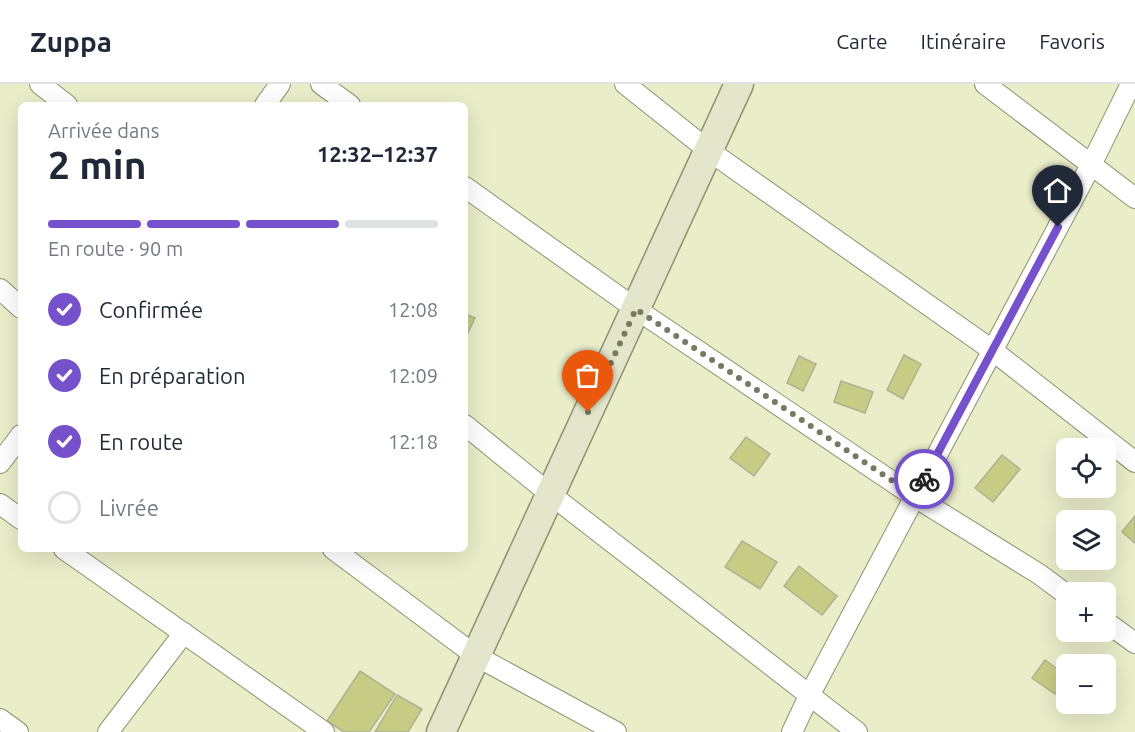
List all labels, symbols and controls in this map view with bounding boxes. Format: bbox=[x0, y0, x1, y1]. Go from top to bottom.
text: Zuppa bbox=[30, 26, 112, 57]
text: Carte bbox=[836, 29, 888, 53]
text: Itinéraire bbox=[921, 29, 1006, 53]
text: Favoris bbox=[1039, 29, 1105, 53]
text: Arrivée dans bbox=[48, 119, 159, 142]
text: 12:32–12:37 bbox=[317, 141, 438, 166]
text: 2 min bbox=[48, 143, 147, 186]
pin bbox=[1032, 165, 1083, 227]
icon: home bbox=[1041, 174, 1074, 207]
text: En route · 90 m bbox=[48, 237, 183, 260]
icon: check bbox=[48, 293, 81, 326]
text: Confirmée bbox=[99, 297, 203, 322]
text: 12:08 bbox=[388, 298, 438, 321]
pin bbox=[562, 350, 613, 412]
icon: check bbox=[48, 359, 81, 392]
icon: bag bbox=[571, 359, 604, 392]
text: En préparation bbox=[99, 363, 246, 388]
text: 12:09 bbox=[388, 364, 438, 387]
icon: check bbox=[48, 425, 81, 458]
text: En route bbox=[99, 429, 183, 454]
text: 12:18 bbox=[388, 430, 438, 453]
map controls bbox=[1056, 438, 1116, 714]
button: locate bbox=[1056, 438, 1116, 498]
courier bbox=[894, 449, 954, 509]
icon: bike bbox=[908, 463, 941, 496]
text: Livrée bbox=[99, 495, 159, 520]
button: layers bbox=[1056, 510, 1116, 570]
button: + bbox=[1056, 582, 1116, 642]
button: − bbox=[1056, 654, 1116, 714]

